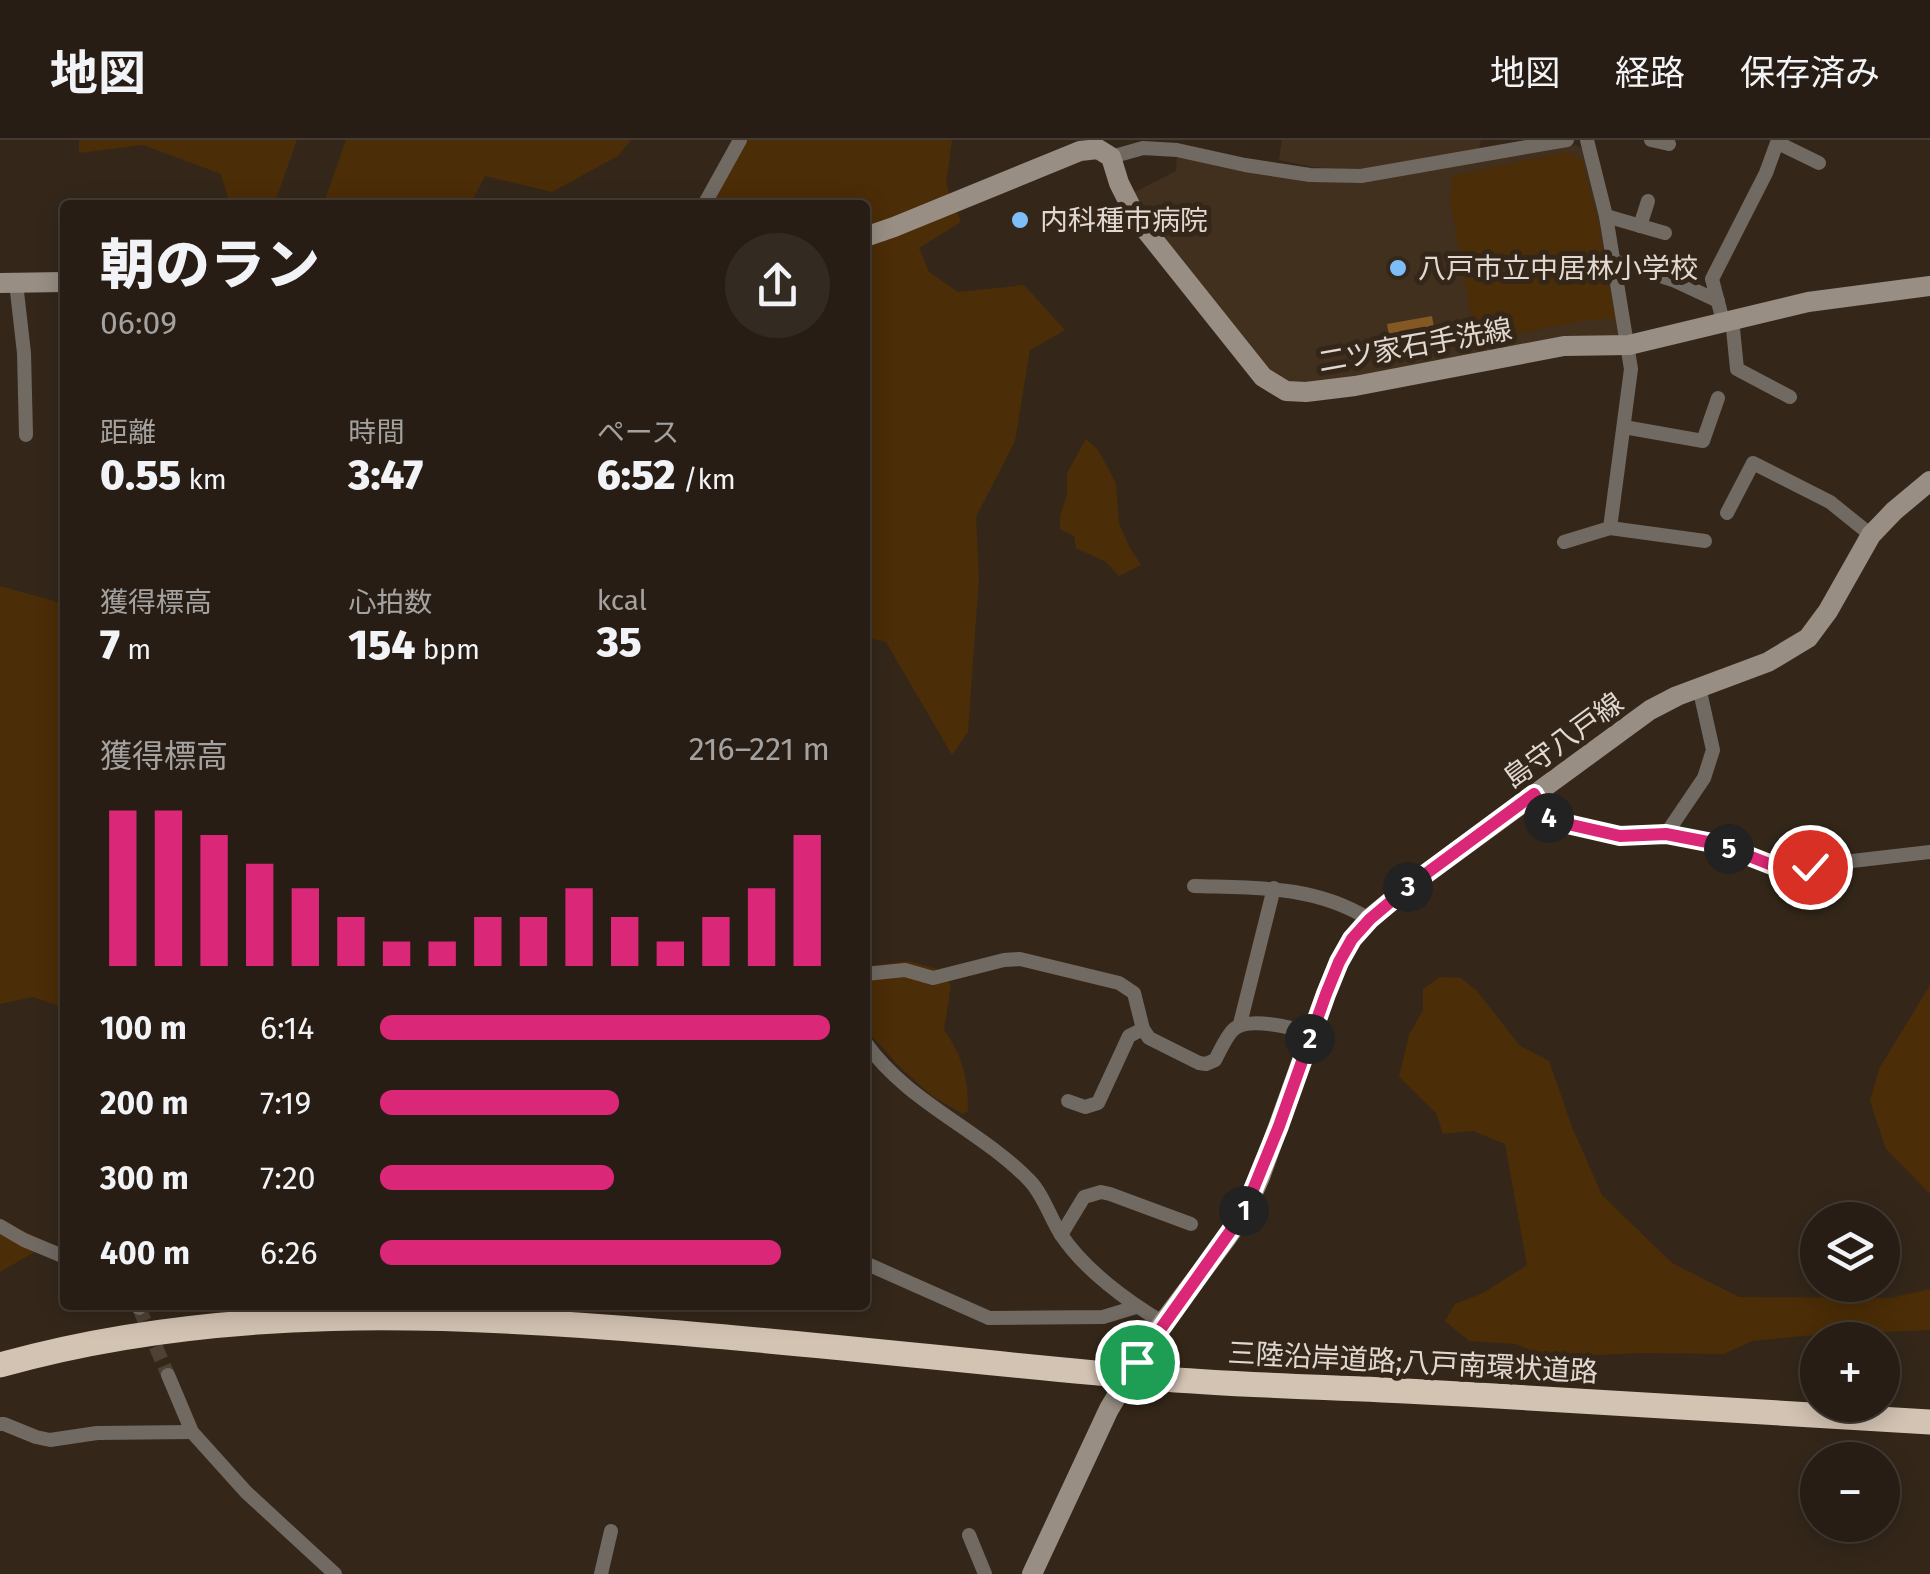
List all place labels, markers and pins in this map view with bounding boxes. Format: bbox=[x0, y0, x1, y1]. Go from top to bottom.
place label: 内科種市病院 bbox=[1040, 204, 1208, 237]
marker: 内科種市病院 bbox=[1009, 209, 1031, 231]
place label: 八戸市立中居林小学校 bbox=[1418, 252, 1698, 285]
marker: 八戸市立中居林小学校 bbox=[1387, 257, 1409, 279]
pin: 4 bbox=[1524, 793, 1574, 843]
pin: 5 bbox=[1704, 824, 1754, 874]
pin bbox=[1768, 825, 1853, 910]
pin: 3 bbox=[1383, 862, 1433, 912]
pin: 2 bbox=[1285, 1014, 1335, 1064]
pin: 1 bbox=[1219, 1186, 1269, 1236]
pin bbox=[1095, 1320, 1180, 1405]

